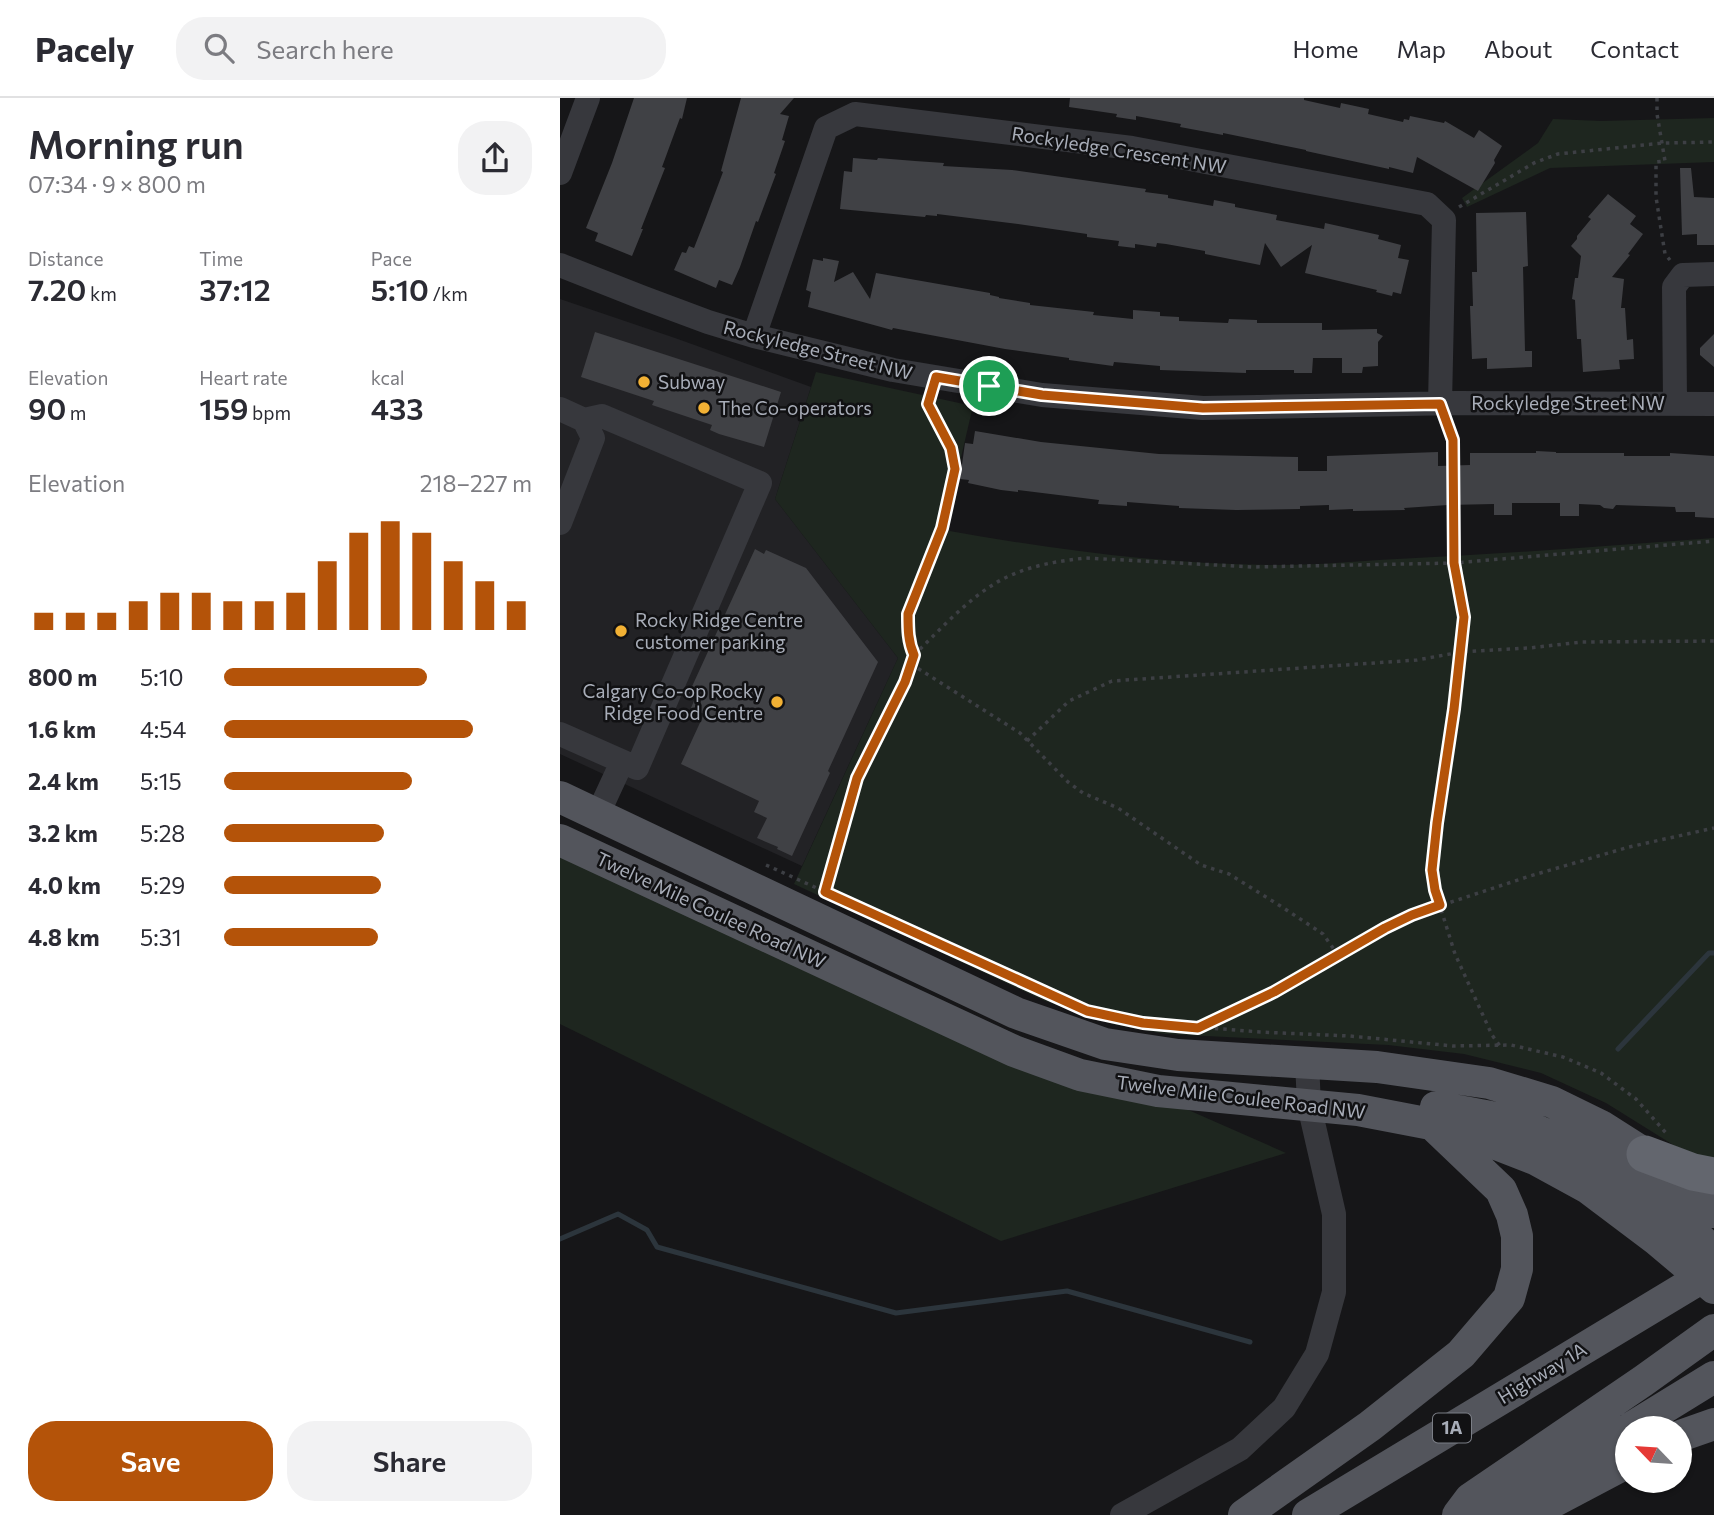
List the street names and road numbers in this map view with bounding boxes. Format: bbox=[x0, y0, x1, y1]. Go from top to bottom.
street label: Rockyledge Crescent NW bbox=[1010, 121, 1228, 178]
street label: Rockyledge Street NW bbox=[721, 315, 915, 384]
street label: Rockyledge Street NW bbox=[1471, 391, 1665, 414]
street label: Twelve Mile Coulee Road NW bbox=[593, 846, 830, 973]
street label: Twelve Mile Coulee Road NW bbox=[1115, 1070, 1367, 1123]
street label: Highway 1A bbox=[1493, 1337, 1590, 1408]
road number: 1A bbox=[1433, 1414, 1471, 1442]

